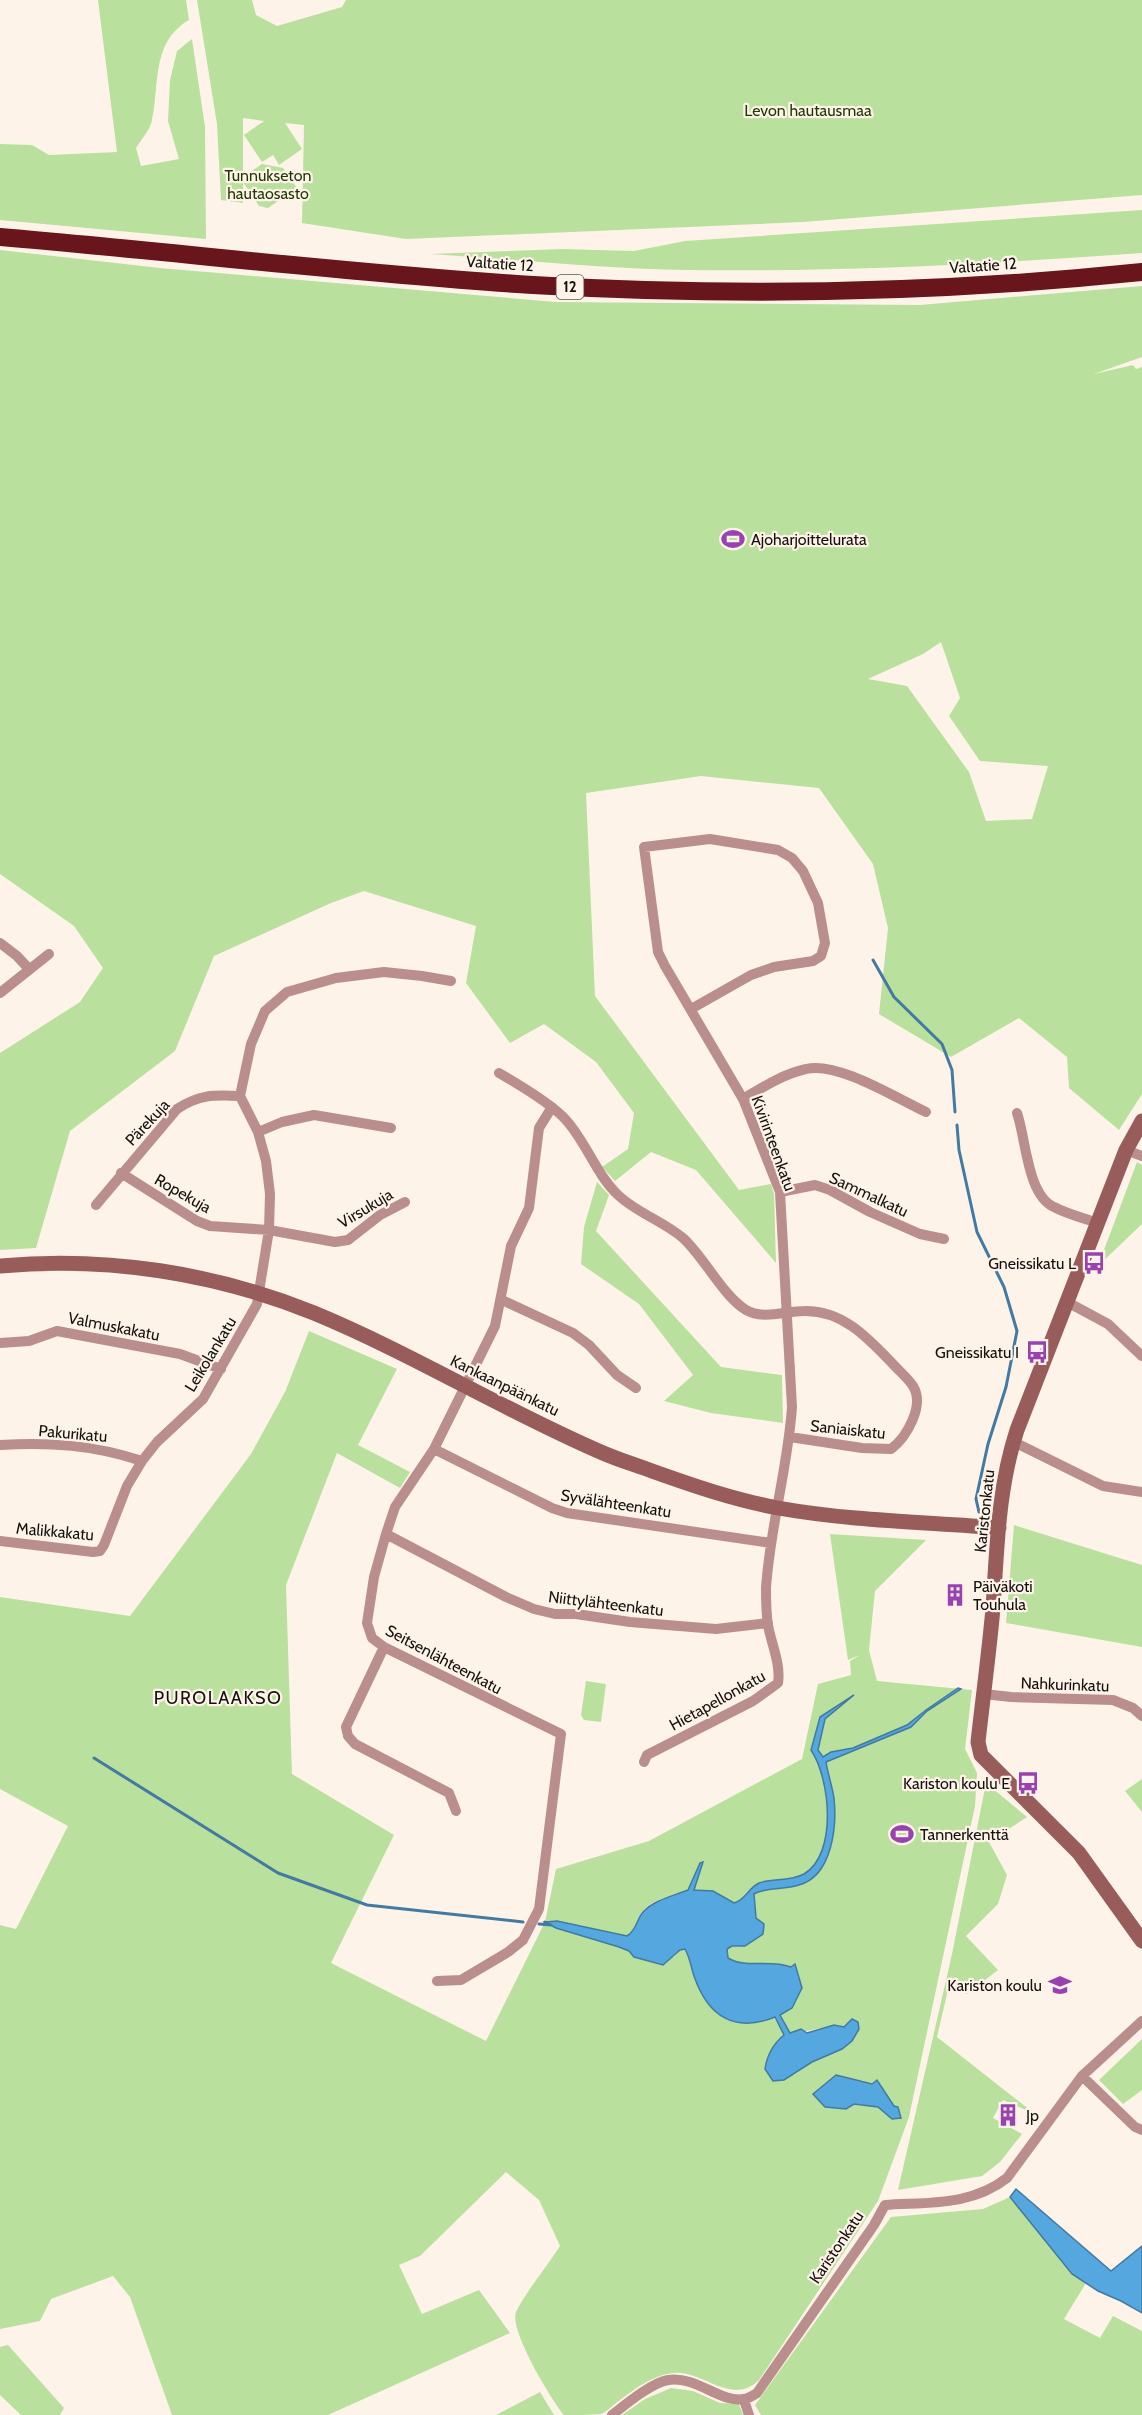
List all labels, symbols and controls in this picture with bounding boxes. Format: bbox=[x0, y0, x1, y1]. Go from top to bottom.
park label: Levon hautausmaa bbox=[744, 101, 872, 120]
park label: Tunnukseton hautaosasto bbox=[225, 166, 311, 203]
street label: Valtatie 12 bbox=[466, 252, 534, 275]
street label: Valtatie 12 bbox=[949, 254, 1017, 277]
road number: 12 bbox=[556, 275, 584, 299]
sports icon: Ajoharjoittelurata bbox=[720, 526, 746, 552]
place label: Ajoharjoittelurata bbox=[751, 530, 867, 549]
street label: Kivirinteenkatu bbox=[747, 1093, 800, 1194]
street label: Pärekuja bbox=[121, 1095, 174, 1149]
street label: Sammalkatu bbox=[826, 1168, 911, 1221]
street label: Ropekuja bbox=[151, 1170, 215, 1217]
street label: Virsukuja bbox=[334, 1185, 396, 1232]
bus stop icon: Gneissikatu L bbox=[1081, 1250, 1107, 1276]
place label: Gneissikatu L bbox=[988, 1254, 1076, 1273]
street label: Valmuskakatu bbox=[67, 1308, 161, 1345]
street label: Leikolankatu bbox=[181, 1313, 240, 1395]
bus stop icon: Gneissikatu I bbox=[1024, 1339, 1050, 1365]
place label: Gneissikatu I bbox=[935, 1343, 1019, 1362]
street label: Kankaanpäänkatu bbox=[447, 1351, 562, 1420]
street label: Saniaiskatu bbox=[809, 1416, 886, 1443]
street label: Pakurikatu bbox=[38, 1421, 108, 1446]
street label: Karistonkatu bbox=[971, 1469, 998, 1553]
street label: Syvälähteenkatu bbox=[559, 1485, 673, 1522]
street label: Malikkakatu bbox=[15, 1519, 95, 1544]
place label: Päiväkoti Touhula bbox=[973, 1577, 1033, 1614]
building icon: Päiväkoti Touhula bbox=[942, 1582, 968, 1608]
street label: Niittylähteenkatu bbox=[547, 1587, 665, 1620]
street label: Seitsenlähteenkatu bbox=[382, 1621, 505, 1698]
street label: Hietapellonkatu bbox=[666, 1666, 768, 1735]
street label: Nahkurinkatu bbox=[1020, 1673, 1110, 1696]
district label: PUROLAAKSO bbox=[154, 1687, 282, 1709]
bus stop icon: Kariston koulu E bbox=[1015, 1770, 1041, 1796]
place label: Kariston koulu E bbox=[903, 1774, 1010, 1793]
sports icon: Tannerkenttä bbox=[889, 1821, 915, 1847]
place label: Tannerkenttä bbox=[920, 1825, 1009, 1844]
school or university icon: Kariston koulu bbox=[1047, 1972, 1073, 1998]
place label: Kariston koulu bbox=[947, 1976, 1042, 1995]
building icon: Jp bbox=[995, 2102, 1021, 2128]
place label: Jp bbox=[1025, 2106, 1039, 2125]
street label: Karistonkatu bbox=[805, 2207, 868, 2287]

